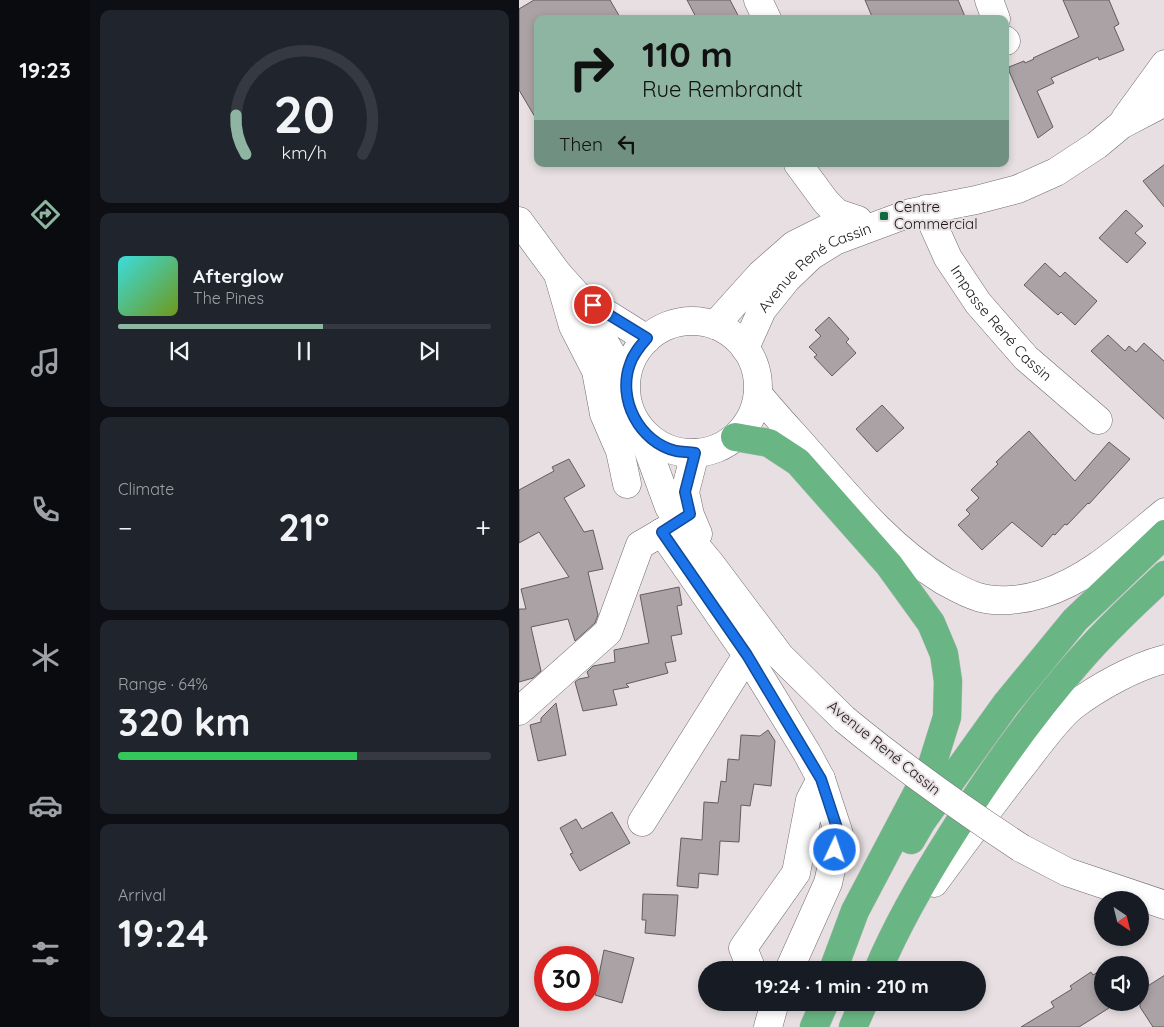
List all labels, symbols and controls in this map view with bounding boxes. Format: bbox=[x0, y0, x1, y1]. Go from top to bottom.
text: 110 m bbox=[642, 32, 733, 76]
icon: right bbox=[559, 35, 624, 100]
text: 19:23 bbox=[19, 56, 71, 84]
text: Rue Rembrandt bbox=[642, 75, 803, 103]
text: 20 bbox=[274, 81, 335, 146]
icon: left bbox=[613, 130, 641, 158]
text: Then bbox=[559, 132, 603, 156]
text: km/h bbox=[282, 141, 327, 163]
icon: directions bbox=[28, 197, 63, 232]
place label: Centre Commercial bbox=[894, 197, 978, 233]
marker: Centre Commercial bbox=[878, 210, 890, 222]
street label: Avenue René Cassin bbox=[754, 218, 874, 316]
street label: Impasse René Cassin bbox=[947, 261, 1056, 385]
text: Afterglow bbox=[193, 264, 284, 288]
pin bbox=[572, 284, 614, 326]
text: The Pines bbox=[193, 288, 264, 308]
icon: arrive bbox=[579, 291, 607, 319]
icon: previous bbox=[166, 337, 194, 365]
icon: pause bbox=[290, 337, 318, 365]
icon: next bbox=[415, 337, 443, 365]
icon: music bbox=[28, 345, 63, 380]
text: Climate bbox=[118, 479, 174, 499]
icon: phone bbox=[28, 492, 63, 527]
text: 21° bbox=[278, 503, 330, 551]
text: − bbox=[118, 510, 133, 545]
text: + bbox=[475, 510, 491, 545]
icon: climate bbox=[28, 640, 63, 675]
text: Range · 64% bbox=[118, 674, 208, 694]
street label: Avenue René Cassin bbox=[824, 696, 945, 799]
text: 320 km bbox=[118, 698, 251, 746]
icon: car bbox=[28, 788, 63, 823]
position arrow bbox=[808, 823, 860, 875]
text: Arrival bbox=[118, 885, 166, 905]
north arrow bbox=[1094, 891, 1149, 946]
map controls bbox=[1094, 891, 1149, 1011]
text: 19:24 bbox=[118, 909, 209, 957]
icon: filters bbox=[28, 936, 63, 971]
speed limit sign: 30 bbox=[534, 946, 599, 1011]
button: sound bbox=[1094, 956, 1149, 1011]
text: 19:24 · 1 min · 210 m bbox=[755, 974, 929, 998]

